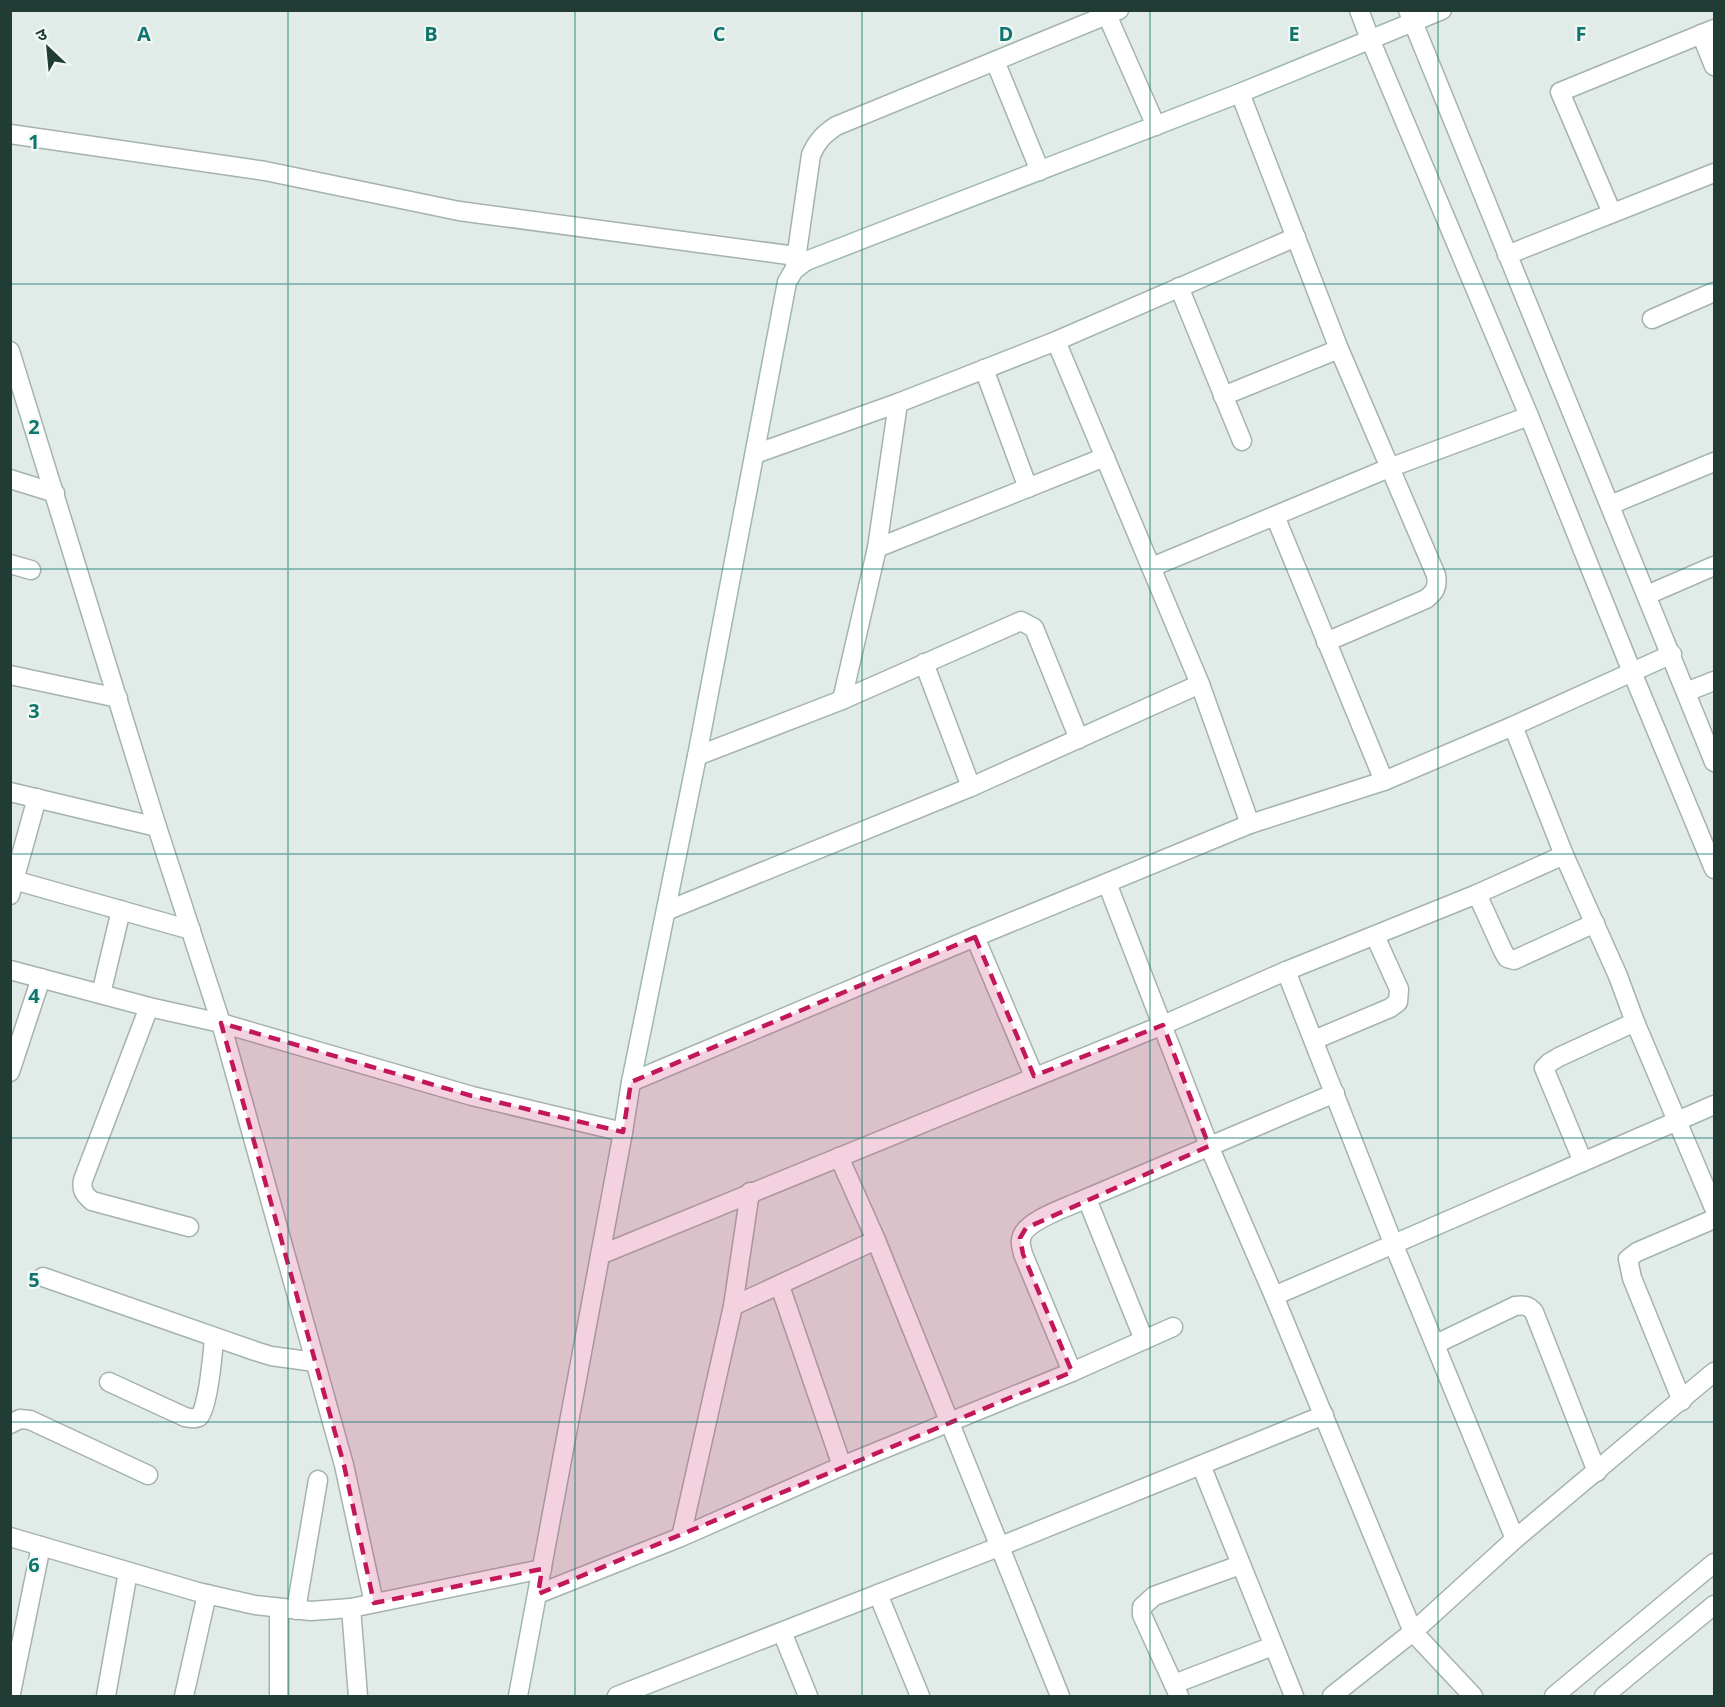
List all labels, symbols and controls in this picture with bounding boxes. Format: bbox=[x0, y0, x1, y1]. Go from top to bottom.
north arrow bbox=[18, 18, 78, 78]
text: A bbox=[137, 20, 151, 47]
text: B bbox=[424, 20, 438, 47]
text: C bbox=[713, 20, 726, 47]
text: D bbox=[999, 20, 1013, 47]
text: E bbox=[1288, 20, 1300, 47]
text: F bbox=[1576, 20, 1586, 47]
text: उ bbox=[32, 22, 51, 46]
text: 1 bbox=[28, 128, 40, 155]
text: 2 bbox=[28, 413, 40, 440]
text: 3 bbox=[28, 697, 40, 724]
text: 4 bbox=[28, 982, 40, 1009]
text: 5 bbox=[28, 1266, 40, 1293]
text: 6 bbox=[28, 1551, 40, 1578]

